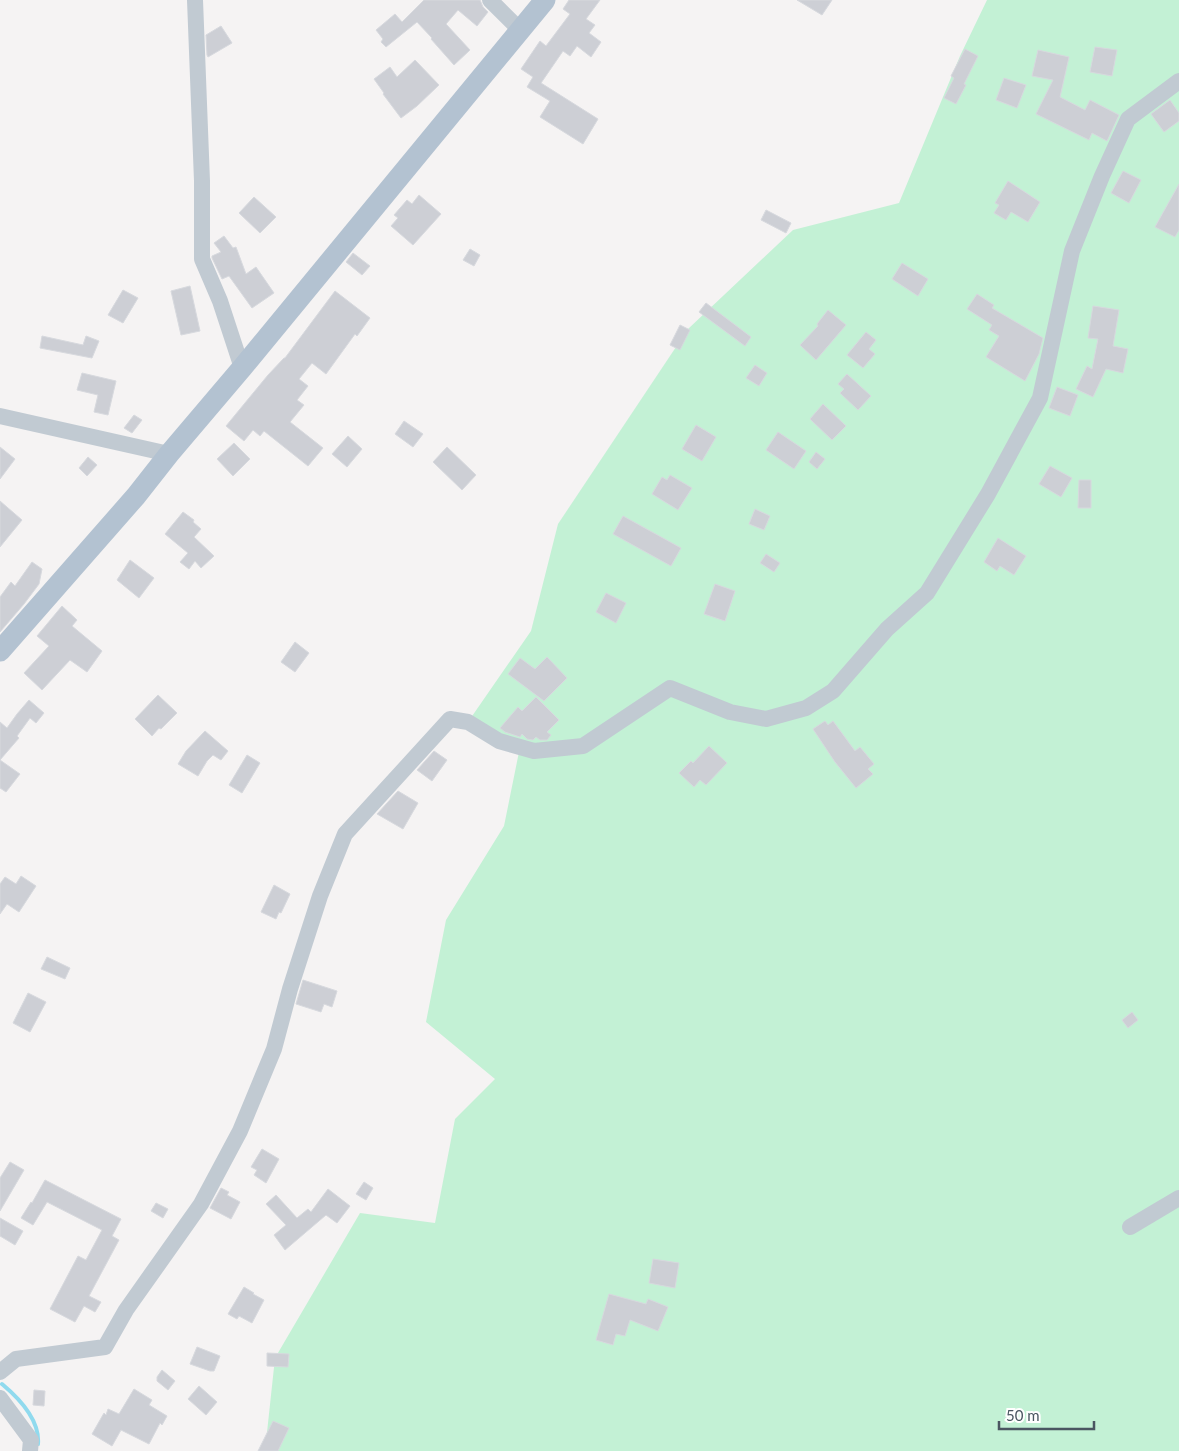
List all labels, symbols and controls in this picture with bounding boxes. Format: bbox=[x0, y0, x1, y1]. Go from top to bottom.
scale bar bbox=[999, 1398, 1094, 1430]
text: 50 m bbox=[1006, 1406, 1040, 1424]

